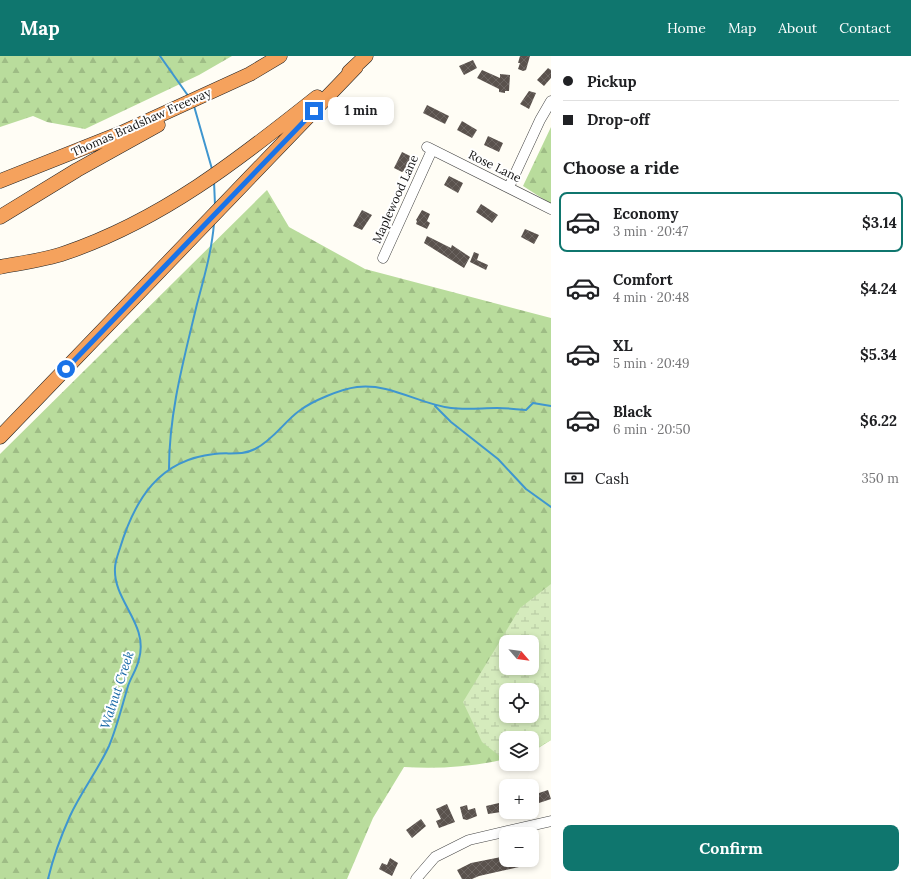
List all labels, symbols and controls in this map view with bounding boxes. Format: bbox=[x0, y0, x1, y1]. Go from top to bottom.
text: Map bbox=[20, 16, 60, 40]
text: Home bbox=[667, 19, 706, 37]
text: Map bbox=[728, 19, 756, 37]
text: About bbox=[778, 19, 817, 37]
text: Contact bbox=[839, 19, 891, 37]
text: Pickup bbox=[587, 72, 636, 91]
street label: Thomas Bradshaw Freeway bbox=[69, 84, 214, 160]
callout: 1 min bbox=[328, 97, 394, 125]
route end bbox=[305, 102, 323, 120]
text: 1 min bbox=[344, 102, 378, 119]
text: Drop-off bbox=[587, 110, 649, 129]
street label: Rose Lane bbox=[466, 147, 524, 185]
street label: Maplewood Lane bbox=[369, 152, 421, 246]
text: Choose a ride bbox=[563, 156, 679, 179]
icon: car bbox=[565, 204, 601, 240]
text: Economy bbox=[613, 204, 678, 223]
text: $3.14 bbox=[862, 213, 897, 232]
text: 3 min · 20:47 bbox=[613, 223, 688, 240]
icon: car bbox=[565, 270, 601, 306]
text: Comfort bbox=[613, 270, 673, 289]
text: $4.24 bbox=[860, 279, 897, 298]
text: 4 min · 20:48 bbox=[613, 289, 689, 306]
icon: car bbox=[565, 336, 601, 372]
text: XL bbox=[613, 336, 633, 355]
text: $5.34 bbox=[860, 345, 897, 364]
text: 5 min · 20:49 bbox=[613, 355, 690, 372]
route start bbox=[57, 360, 75, 378]
icon: car bbox=[565, 402, 601, 438]
text: Black bbox=[613, 402, 652, 421]
text: $6.22 bbox=[860, 411, 897, 430]
text: 6 min · 20:50 bbox=[613, 421, 691, 438]
icon: cash bbox=[563, 467, 585, 489]
text: Cash bbox=[595, 469, 629, 488]
text: 350 m bbox=[862, 470, 899, 487]
north arrow bbox=[499, 635, 539, 675]
map controls bbox=[499, 635, 539, 867]
water label: Walnut Creek bbox=[96, 649, 138, 731]
button: locate bbox=[499, 683, 539, 723]
button: layers bbox=[499, 731, 539, 771]
button: + bbox=[499, 779, 539, 819]
button: Confirm bbox=[563, 825, 899, 871]
button: − bbox=[499, 827, 539, 867]

